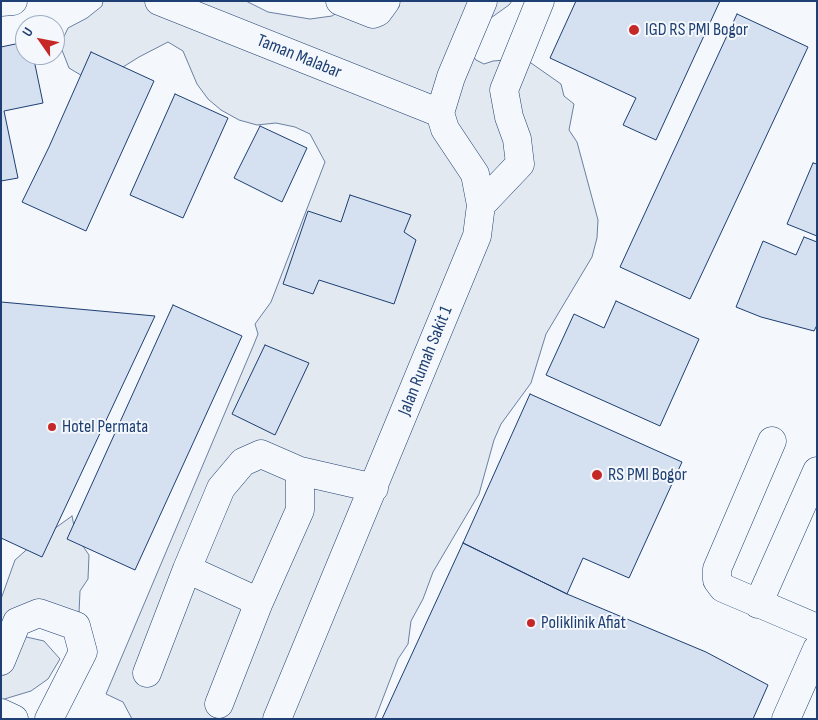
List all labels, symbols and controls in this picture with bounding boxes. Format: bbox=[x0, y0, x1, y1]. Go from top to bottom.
north arrow bbox=[15, 15, 65, 65]
place label: IGD RS PMI Bogor bbox=[645, 19, 748, 41]
marker: IGD RS PMI Bogor bbox=[627, 23, 641, 37]
text: U bbox=[19, 24, 37, 40]
street label: Taman Malabar bbox=[253, 30, 345, 84]
street label: Jalan Rumah Sakit 1 bbox=[394, 303, 458, 419]
place label: Hotel Permata bbox=[62, 416, 148, 438]
marker: Hotel Permata bbox=[46, 421, 58, 433]
place label: RS PMI Bogor bbox=[608, 464, 687, 486]
marker: RS PMI Bogor bbox=[590, 468, 604, 482]
place label: Poliklinik Afiat bbox=[541, 612, 626, 634]
marker: Poliklinik Afiat bbox=[525, 617, 537, 629]

